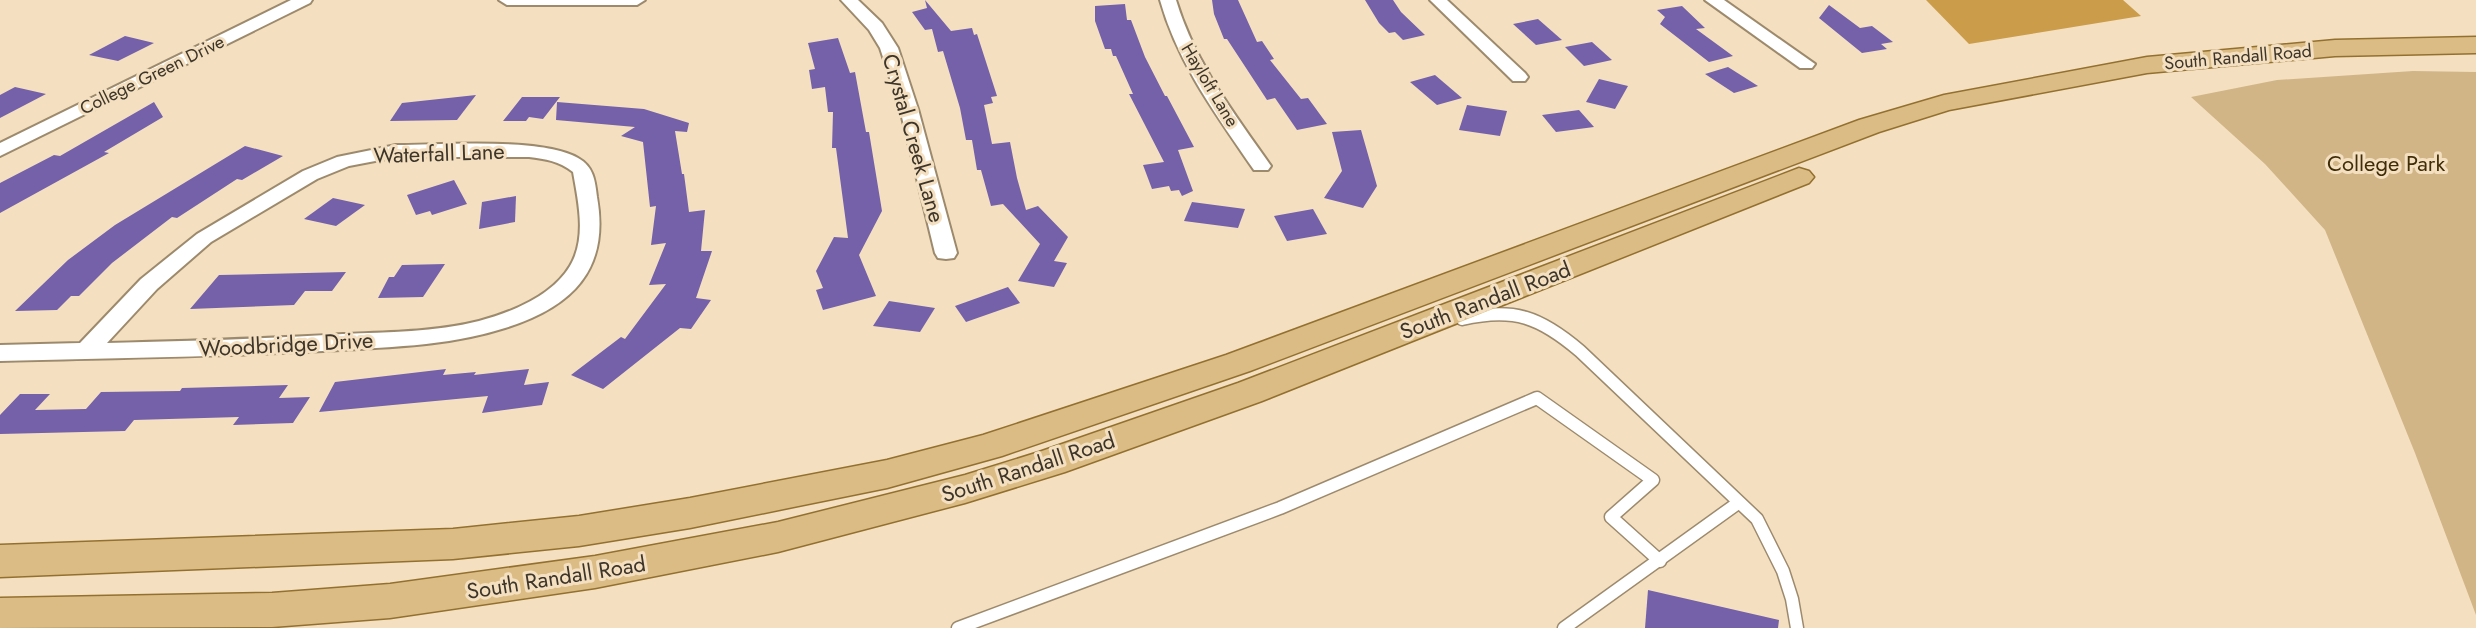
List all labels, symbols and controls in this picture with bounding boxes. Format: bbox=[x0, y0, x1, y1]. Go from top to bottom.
street label: College Green Drive bbox=[75, 29, 229, 121]
street label: Hayloft Lane bbox=[1175, 38, 1245, 132]
street label: South Randall Road bbox=[2163, 38, 2313, 76]
street label: Crystal Creek Lane bbox=[875, 50, 953, 226]
street label: Waterfall Lane bbox=[373, 135, 505, 171]
park label: College Park bbox=[2327, 147, 2445, 179]
street label: South Randall Road bbox=[1395, 253, 1575, 347]
street label: Woodbridge Drive bbox=[198, 323, 374, 365]
street label: South Randall Road bbox=[937, 424, 1119, 510]
street label: South Randall Road bbox=[464, 547, 648, 607]

